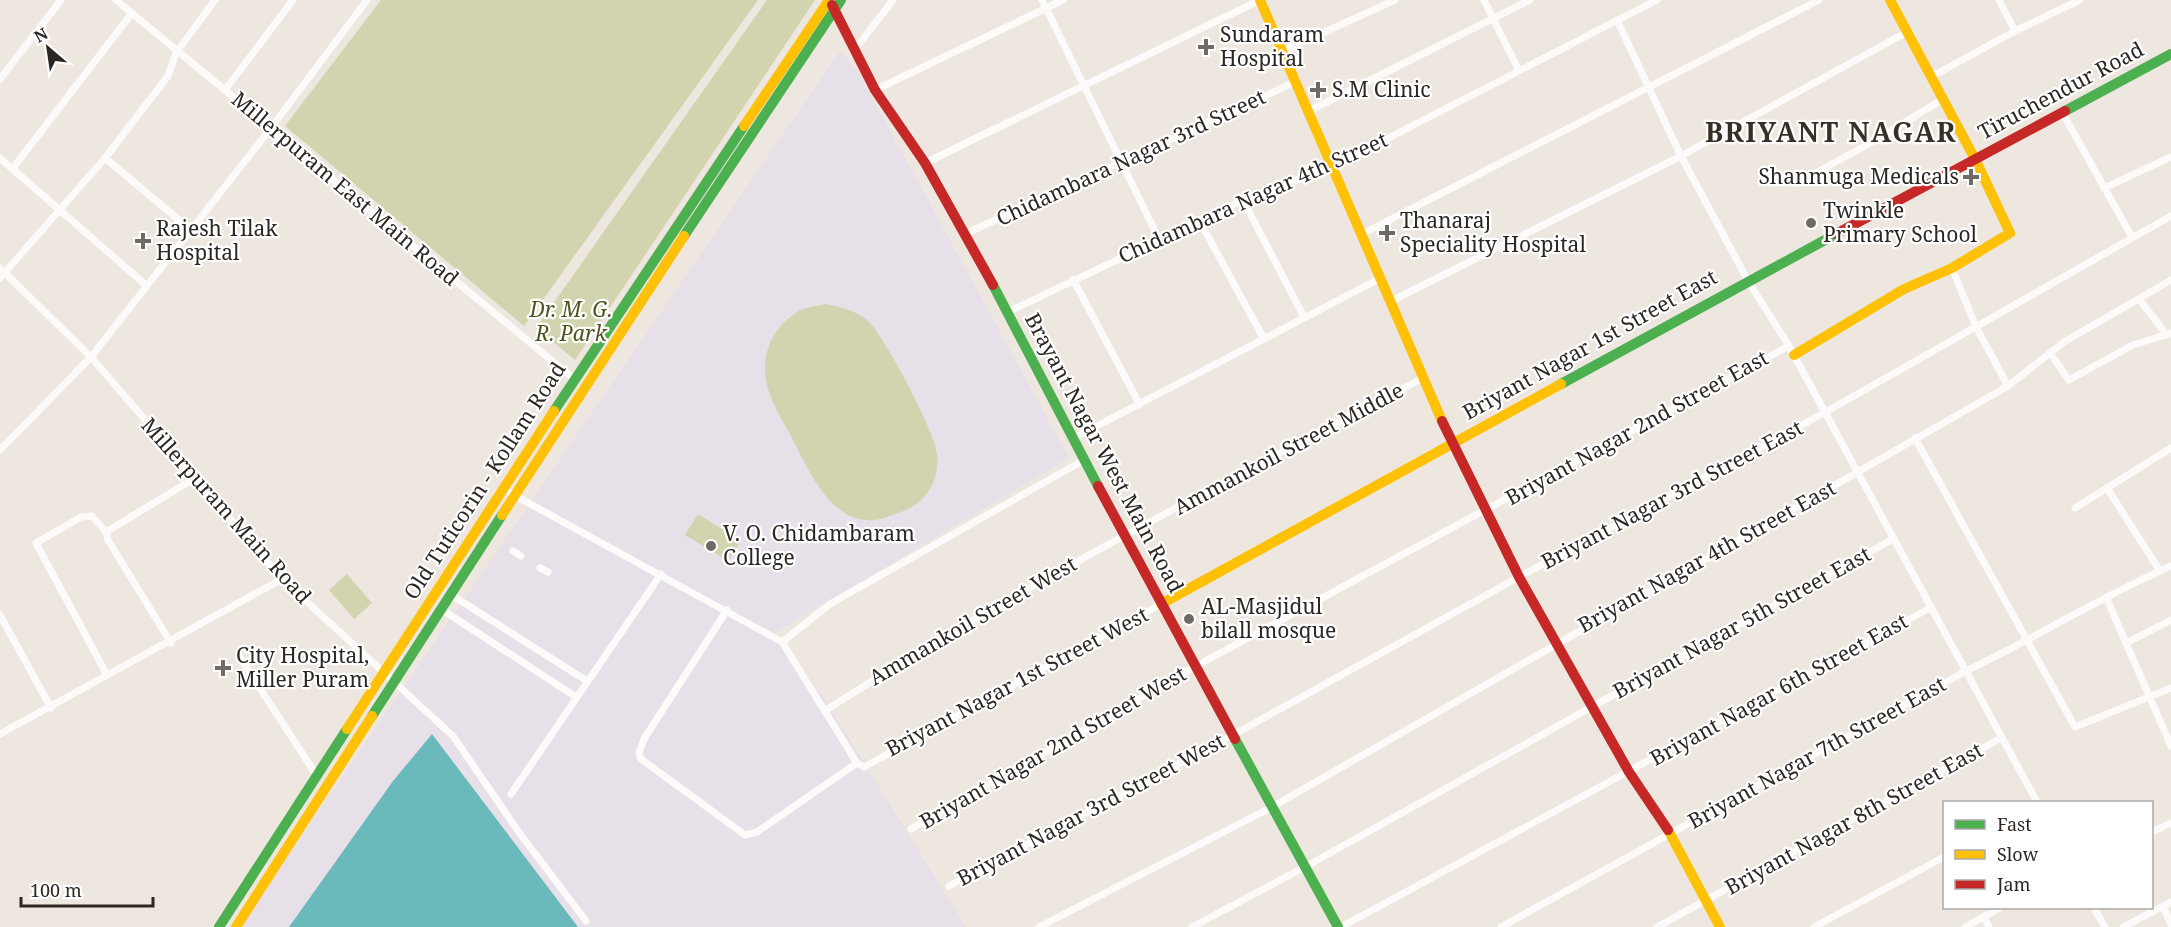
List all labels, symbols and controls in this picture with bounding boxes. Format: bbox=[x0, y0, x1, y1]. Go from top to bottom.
north arrow bbox=[18, 18, 78, 78]
place label: Sundaram Hospital bbox=[1220, 20, 1324, 72]
text: N bbox=[30, 22, 52, 48]
street label: Tiruchendur Road bbox=[1973, 35, 2148, 146]
marker: Sundaram Hospital bbox=[1197, 38, 1215, 56]
place label: S.M Clinic bbox=[1332, 75, 1431, 103]
marker: S.M Clinic bbox=[1309, 81, 1327, 99]
street label: Chidambara Nagar 3rd Street bbox=[991, 82, 1270, 232]
street label: Millerpuram East Main Road bbox=[226, 85, 465, 292]
district label: BRIYANT NAGAR bbox=[1705, 113, 1957, 150]
street label: Chidambara Nagar 4th Street bbox=[1114, 125, 1392, 269]
place label: Shanmuga Medicals bbox=[1758, 162, 1959, 190]
marker: Shanmuga Medicals bbox=[1964, 170, 1978, 184]
place label: Twinkle Primary School bbox=[1823, 196, 1978, 248]
place label: Thanaraj Speciality Hospital bbox=[1400, 206, 1586, 258]
place label: Rajesh Tilak Hospital bbox=[156, 214, 278, 266]
marker: Twinkle Primary School bbox=[1804, 216, 1818, 230]
marker: Thanaraj Speciality Hospital bbox=[1378, 224, 1396, 242]
marker: Rajesh Tilak Hospital bbox=[134, 232, 152, 250]
street label: Briyant Nagar 1st Street East bbox=[1457, 262, 1722, 426]
park label: Dr. M. G. R. Park bbox=[529, 295, 612, 347]
street label: Brayant Nagar West Main Road bbox=[1019, 308, 1191, 597]
street label: Briyant Nagar 2nd Street East bbox=[1500, 343, 1773, 511]
street label: Old Tuticorin - Kollam Road bbox=[397, 356, 572, 605]
street label: Ammankoil Street Middle bbox=[1169, 376, 1408, 521]
street label: Millerpuram Main Road bbox=[136, 411, 318, 609]
street label: Briyant Nagar 3rd Street East bbox=[1536, 413, 1807, 575]
street label: Briyant Nagar 4th Street East bbox=[1573, 473, 1840, 639]
place label: V. O. Chidambaram College bbox=[723, 519, 915, 571]
marker: V. O. Chidambaram College bbox=[704, 539, 718, 553]
street label: Briyant Nagar 5th Street East bbox=[1608, 539, 1875, 705]
street label: Ammankoil Street West bbox=[864, 549, 1081, 691]
place label: AL-Masjidul bilall mosque bbox=[1201, 592, 1336, 644]
street label: Briyant Nagar 1st Street West bbox=[880, 600, 1153, 762]
street label: Briyant Nagar 6th Street East bbox=[1645, 606, 1912, 772]
marker: AL-Masjidul bilall mosque bbox=[1182, 612, 1196, 626]
place label: City Hospital, Miller Puram bbox=[236, 641, 369, 693]
marker: City Hospital, Miller Puram bbox=[214, 659, 232, 677]
street label: Briyant Nagar 2nd Street West bbox=[914, 659, 1191, 835]
street label: Briyant Nagar 7th Street East bbox=[1683, 669, 1950, 835]
street label: Briyant Nagar 3rd Street West bbox=[952, 726, 1229, 892]
street label: Briyant Nagar 8th Street East bbox=[1720, 735, 1987, 901]
legend bbox=[1943, 801, 2153, 909]
text: Fast bbox=[1997, 812, 2032, 836]
text: Slow bbox=[1997, 842, 2039, 866]
scale bar bbox=[21, 870, 153, 908]
text: Jam bbox=[1996, 872, 2031, 896]
text: 100 m bbox=[30, 878, 82, 902]

